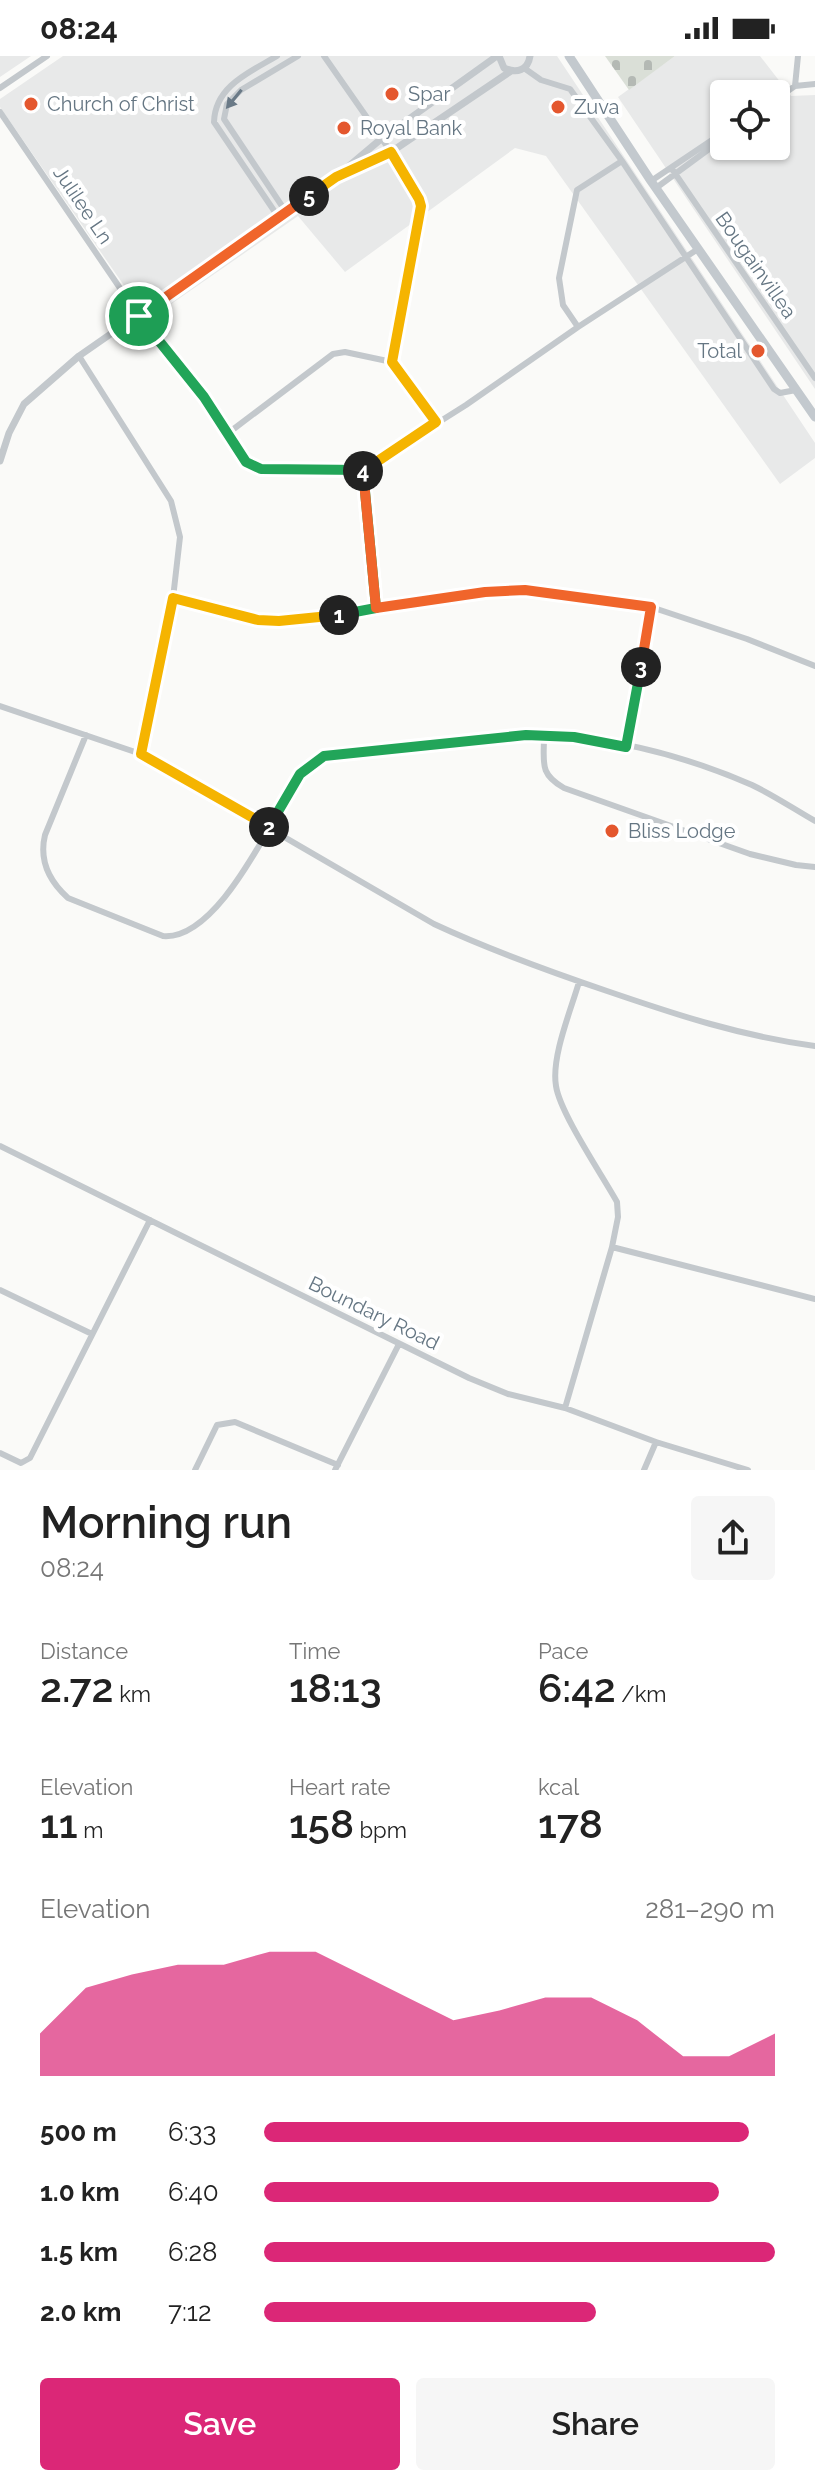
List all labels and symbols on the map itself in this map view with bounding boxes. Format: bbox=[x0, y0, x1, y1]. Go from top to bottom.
place label: Spar bbox=[408, 82, 450, 106]
marker: Spar bbox=[383, 85, 401, 103]
one-way arrow bbox=[226, 89, 243, 110]
place label: Church of Christ bbox=[47, 92, 195, 116]
marker: Church of Christ bbox=[22, 95, 40, 113]
place label: Zuva bbox=[574, 95, 620, 119]
marker: Zuva bbox=[549, 98, 567, 116]
place label: Royal Bank bbox=[360, 116, 463, 140]
marker: Royal Bank bbox=[335, 119, 353, 137]
street label: Julilee Ln bbox=[48, 162, 118, 248]
pin: 5 bbox=[289, 176, 329, 216]
street label: Bougainvillea bbox=[710, 207, 802, 323]
pin bbox=[105, 282, 173, 350]
place label: Total bbox=[697, 339, 743, 363]
marker: Total bbox=[749, 342, 767, 360]
pin: 4 bbox=[343, 451, 383, 491]
pin: 1 bbox=[319, 595, 359, 635]
pin: 3 bbox=[621, 647, 661, 687]
pin: 2 bbox=[249, 807, 289, 847]
place label: Bliss Lodge bbox=[628, 819, 736, 843]
marker: Bliss Lodge bbox=[603, 822, 621, 840]
street label: Boundary Road bbox=[305, 1271, 443, 1355]

